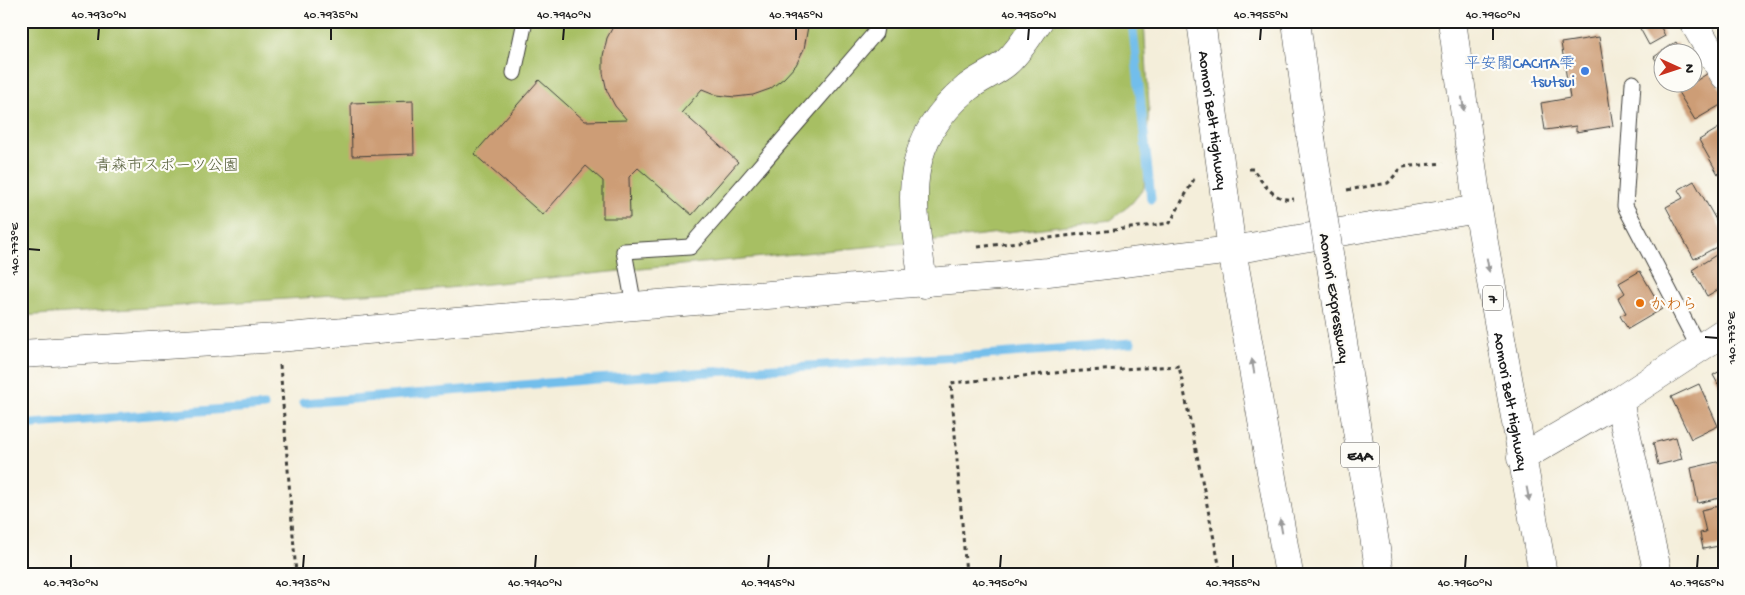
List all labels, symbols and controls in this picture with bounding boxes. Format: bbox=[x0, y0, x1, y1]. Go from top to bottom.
text: 40.7930°N bbox=[72, 9, 127, 23]
text: 40.7935°N bbox=[304, 9, 358, 23]
text: 40.7940°N bbox=[537, 9, 591, 23]
text: 40.7945°N bbox=[769, 9, 823, 23]
text: 40.7950°N bbox=[1002, 9, 1057, 23]
text: 40.7955°N bbox=[1234, 9, 1288, 23]
text: 40.7960°N bbox=[1466, 9, 1520, 23]
north arrow bbox=[1652, 42, 1702, 92]
street label: Aomori Belt Highway bbox=[1192, 50, 1230, 191]
place label: 平安閣CACITA雫 tsutsui bbox=[1465, 55, 1575, 93]
text: N bbox=[1680, 64, 1697, 74]
marker: 平安閣CACITA雫 tsutsui bbox=[1579, 65, 1591, 77]
one-way arrow bbox=[1459, 97, 1467, 113]
park label: 青森市スポーツ公園 bbox=[95, 156, 239, 177]
text: 140.773°E bbox=[9, 222, 23, 276]
street label: Aomori Expressway bbox=[1313, 232, 1352, 365]
one-way arrow bbox=[1484, 257, 1492, 273]
road number: 7 bbox=[1483, 286, 1503, 310]
place label: かわら bbox=[1650, 296, 1698, 316]
marker: かわら bbox=[1634, 297, 1646, 309]
text: 140.773°E bbox=[1726, 311, 1740, 365]
street label: Aomori Belt Highway bbox=[1487, 331, 1530, 473]
one-way arrow bbox=[1248, 357, 1256, 373]
road number: E4A bbox=[1341, 442, 1379, 468]
one-way arrow bbox=[1524, 486, 1532, 502]
one-way arrow bbox=[1276, 517, 1284, 533]
text: 40.7930°N bbox=[44, 577, 99, 591]
text: 40.7935°N bbox=[276, 577, 330, 591]
text: 40.7940°N bbox=[508, 577, 562, 591]
text: 40.7945°N bbox=[741, 577, 795, 591]
text: 40.7950°N bbox=[973, 577, 1028, 591]
text: 40.7955°N bbox=[1206, 577, 1260, 591]
text: 40.7960°N bbox=[1438, 577, 1492, 591]
text: 40.7965°N bbox=[1670, 577, 1724, 591]

